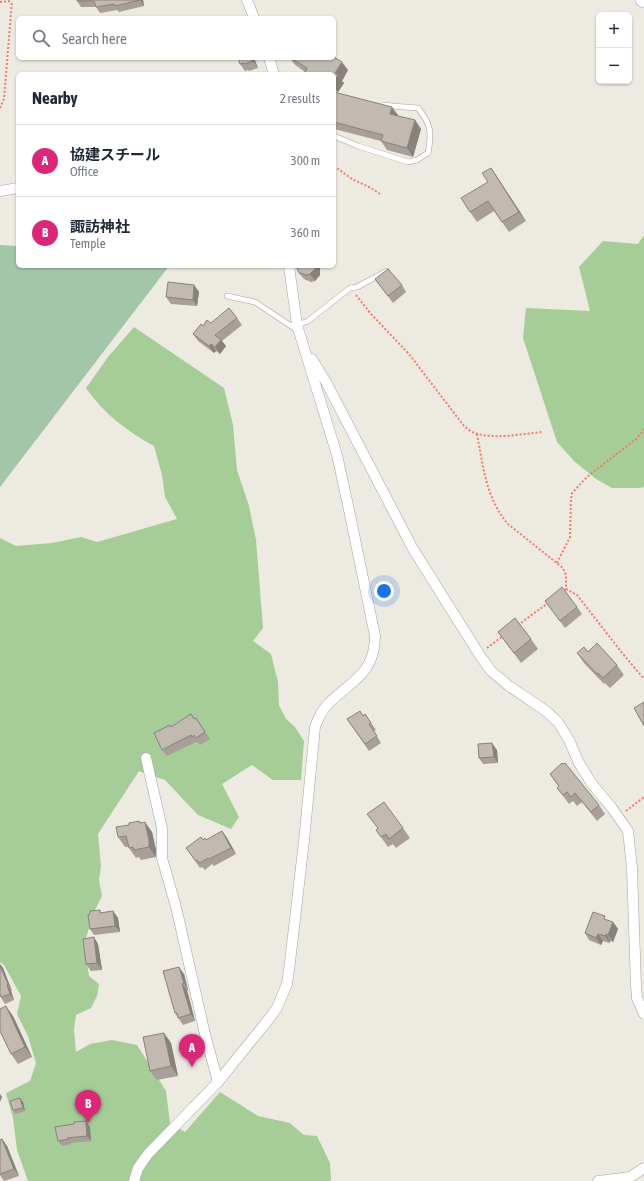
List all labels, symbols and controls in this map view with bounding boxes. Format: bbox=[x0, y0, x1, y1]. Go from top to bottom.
map controls bbox=[596, 12, 632, 84]
button: + bbox=[596, 12, 632, 48]
search box bbox=[16, 16, 336, 60]
icon: search bbox=[30, 27, 52, 49]
text: Search here bbox=[62, 30, 127, 47]
button: − bbox=[596, 48, 632, 84]
text: Nearby bbox=[32, 88, 78, 108]
text: 2 results bbox=[280, 91, 320, 106]
text: 協建スチール bbox=[70, 146, 160, 163]
text: A bbox=[42, 153, 48, 168]
text: 300 m bbox=[291, 153, 320, 168]
text: Office bbox=[70, 164, 98, 179]
text: 諏訪神社 bbox=[70, 218, 130, 235]
text: B bbox=[42, 225, 48, 240]
text: 360 m bbox=[291, 225, 320, 240]
text: Temple bbox=[70, 236, 106, 251]
your location bbox=[374, 581, 394, 601]
pin: A bbox=[179, 1034, 205, 1067]
pin: B bbox=[75, 1090, 101, 1123]

